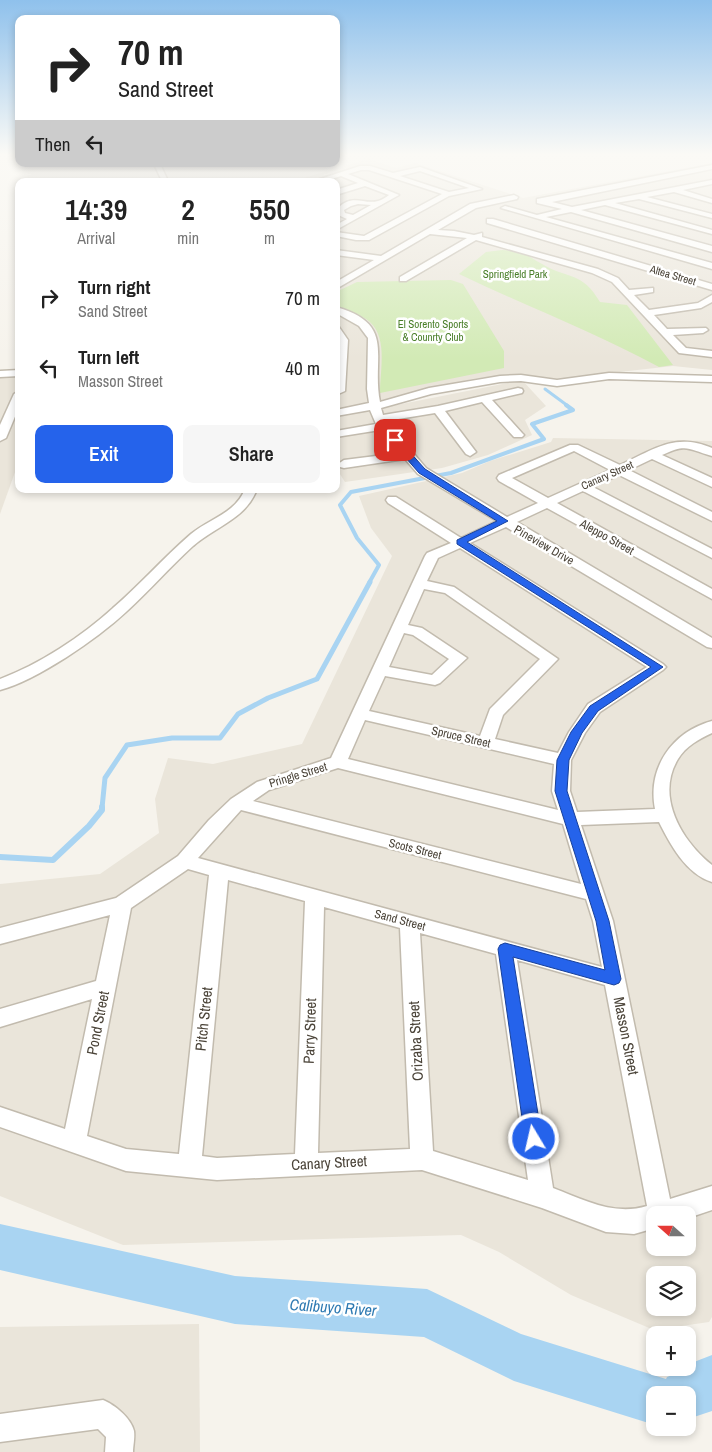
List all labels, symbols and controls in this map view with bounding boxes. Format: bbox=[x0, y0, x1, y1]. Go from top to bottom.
text: 70 m bbox=[118, 29, 183, 76]
icon: right bbox=[35, 35, 100, 100]
text: Sand Street bbox=[118, 74, 213, 104]
icon: left bbox=[81, 130, 109, 158]
text: Then bbox=[35, 131, 71, 157]
text: 14:39 bbox=[65, 189, 127, 229]
text: 2 bbox=[181, 189, 195, 229]
text: 550 bbox=[249, 189, 290, 229]
text: Arrival bbox=[77, 227, 115, 249]
text: min bbox=[177, 227, 199, 249]
text: m bbox=[264, 227, 275, 249]
street label: Altea Street bbox=[647, 261, 698, 288]
park label: Springfield Park bbox=[483, 267, 548, 281]
text: Turn right bbox=[78, 274, 150, 300]
icon: right bbox=[35, 284, 63, 312]
text: 70 m bbox=[285, 285, 320, 311]
text: Sand Street bbox=[78, 300, 147, 322]
park label: El Sorento Sports & Counrty Club bbox=[398, 317, 469, 344]
text: Turn left bbox=[78, 344, 139, 370]
icon: left bbox=[35, 354, 63, 382]
text: 40 m bbox=[285, 355, 320, 381]
text: Masson Street bbox=[78, 370, 163, 392]
pin bbox=[374, 419, 416, 461]
button: Exit bbox=[35, 425, 173, 483]
button: Share bbox=[183, 425, 320, 483]
icon: arrive bbox=[381, 426, 409, 454]
street label: Canary Street bbox=[579, 457, 636, 493]
street label: Aleppo Street bbox=[576, 515, 637, 559]
street label: Pineview Drive bbox=[511, 521, 577, 569]
street label: Spruce Street bbox=[430, 722, 492, 752]
street label: Pringle Street bbox=[267, 758, 329, 791]
street label: Scots Street bbox=[387, 835, 443, 863]
street label: Sand Street bbox=[373, 906, 427, 935]
street label: Pitch Street bbox=[190, 985, 217, 1052]
street label: Pond Street bbox=[81, 988, 114, 1057]
street label: Masson Street bbox=[609, 995, 644, 1077]
street label: Parry Street bbox=[298, 997, 321, 1064]
street label: Orizaba Street bbox=[403, 1000, 428, 1082]
position arrow bbox=[507, 1112, 559, 1164]
street label: Canary Street bbox=[291, 1150, 368, 1175]
north arrow bbox=[646, 1206, 696, 1256]
map controls bbox=[646, 1206, 696, 1436]
button: layers bbox=[646, 1266, 696, 1316]
water label: Calibuyo River bbox=[289, 1293, 378, 1321]
button: + bbox=[646, 1326, 696, 1376]
button: − bbox=[646, 1386, 696, 1436]

